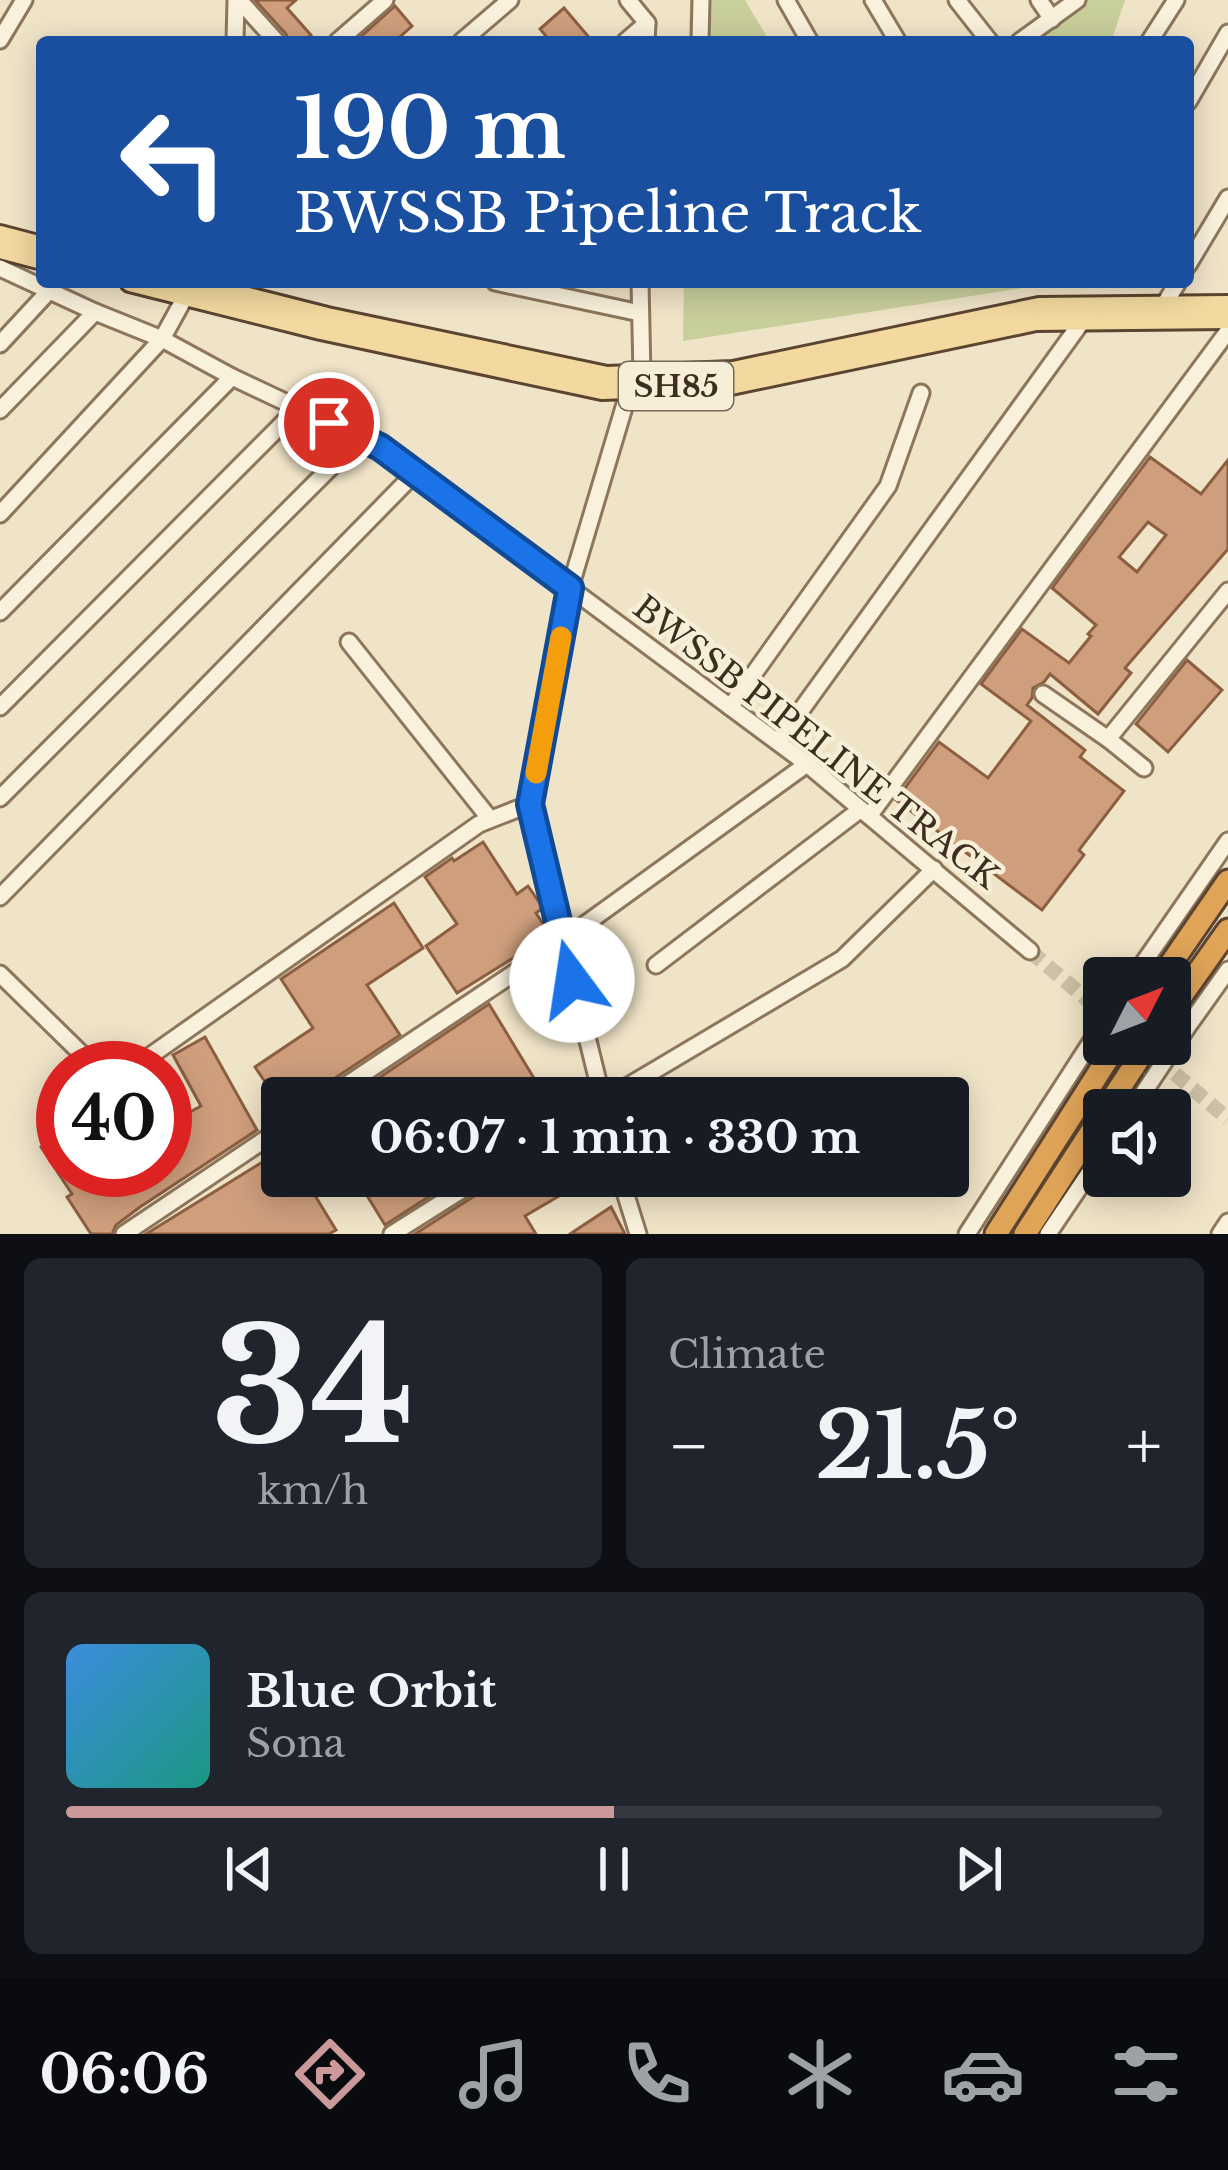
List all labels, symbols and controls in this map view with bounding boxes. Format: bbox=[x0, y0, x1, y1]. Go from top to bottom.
text: 190 m bbox=[294, 77, 566, 181]
icon: left bbox=[96, 84, 252, 240]
text: BWSSB Pipeline Track bbox=[294, 180, 922, 247]
road number: SH85 bbox=[619, 362, 733, 410]
pin bbox=[278, 372, 380, 474]
icon: arrive bbox=[296, 390, 362, 456]
street label: BWSSB PIPELINE TRACK bbox=[625, 587, 1008, 898]
position arrow bbox=[509, 917, 635, 1043]
north arrow bbox=[1083, 957, 1191, 1065]
map controls bbox=[1083, 957, 1191, 1197]
speed limit sign: 40 bbox=[36, 1041, 192, 1197]
button: sound bbox=[1083, 1089, 1191, 1197]
text: 06:07 · 1 min · 330 m bbox=[370, 1109, 860, 1165]
text: 34 bbox=[212, 1291, 414, 1484]
text: Climate bbox=[668, 1330, 826, 1379]
text: 21.5° bbox=[815, 1391, 1020, 1502]
text: − bbox=[668, 1405, 710, 1487]
text: + bbox=[1126, 1405, 1162, 1487]
text: km/h bbox=[258, 1466, 368, 1515]
text: Blue Orbit bbox=[246, 1663, 496, 1719]
text: Sona bbox=[246, 1719, 345, 1768]
icon: previous bbox=[216, 1836, 282, 1902]
icon: pause bbox=[581, 1836, 647, 1902]
icon: next bbox=[946, 1836, 1012, 1902]
icon: directions bbox=[288, 2032, 372, 2116]
icon: music bbox=[452, 2032, 536, 2116]
icon: phone bbox=[615, 2032, 699, 2116]
icon: climate bbox=[778, 2032, 862, 2116]
icon: car bbox=[941, 2032, 1025, 2116]
icon: filters bbox=[1104, 2032, 1188, 2116]
text: 06:06 bbox=[40, 2041, 209, 2108]

